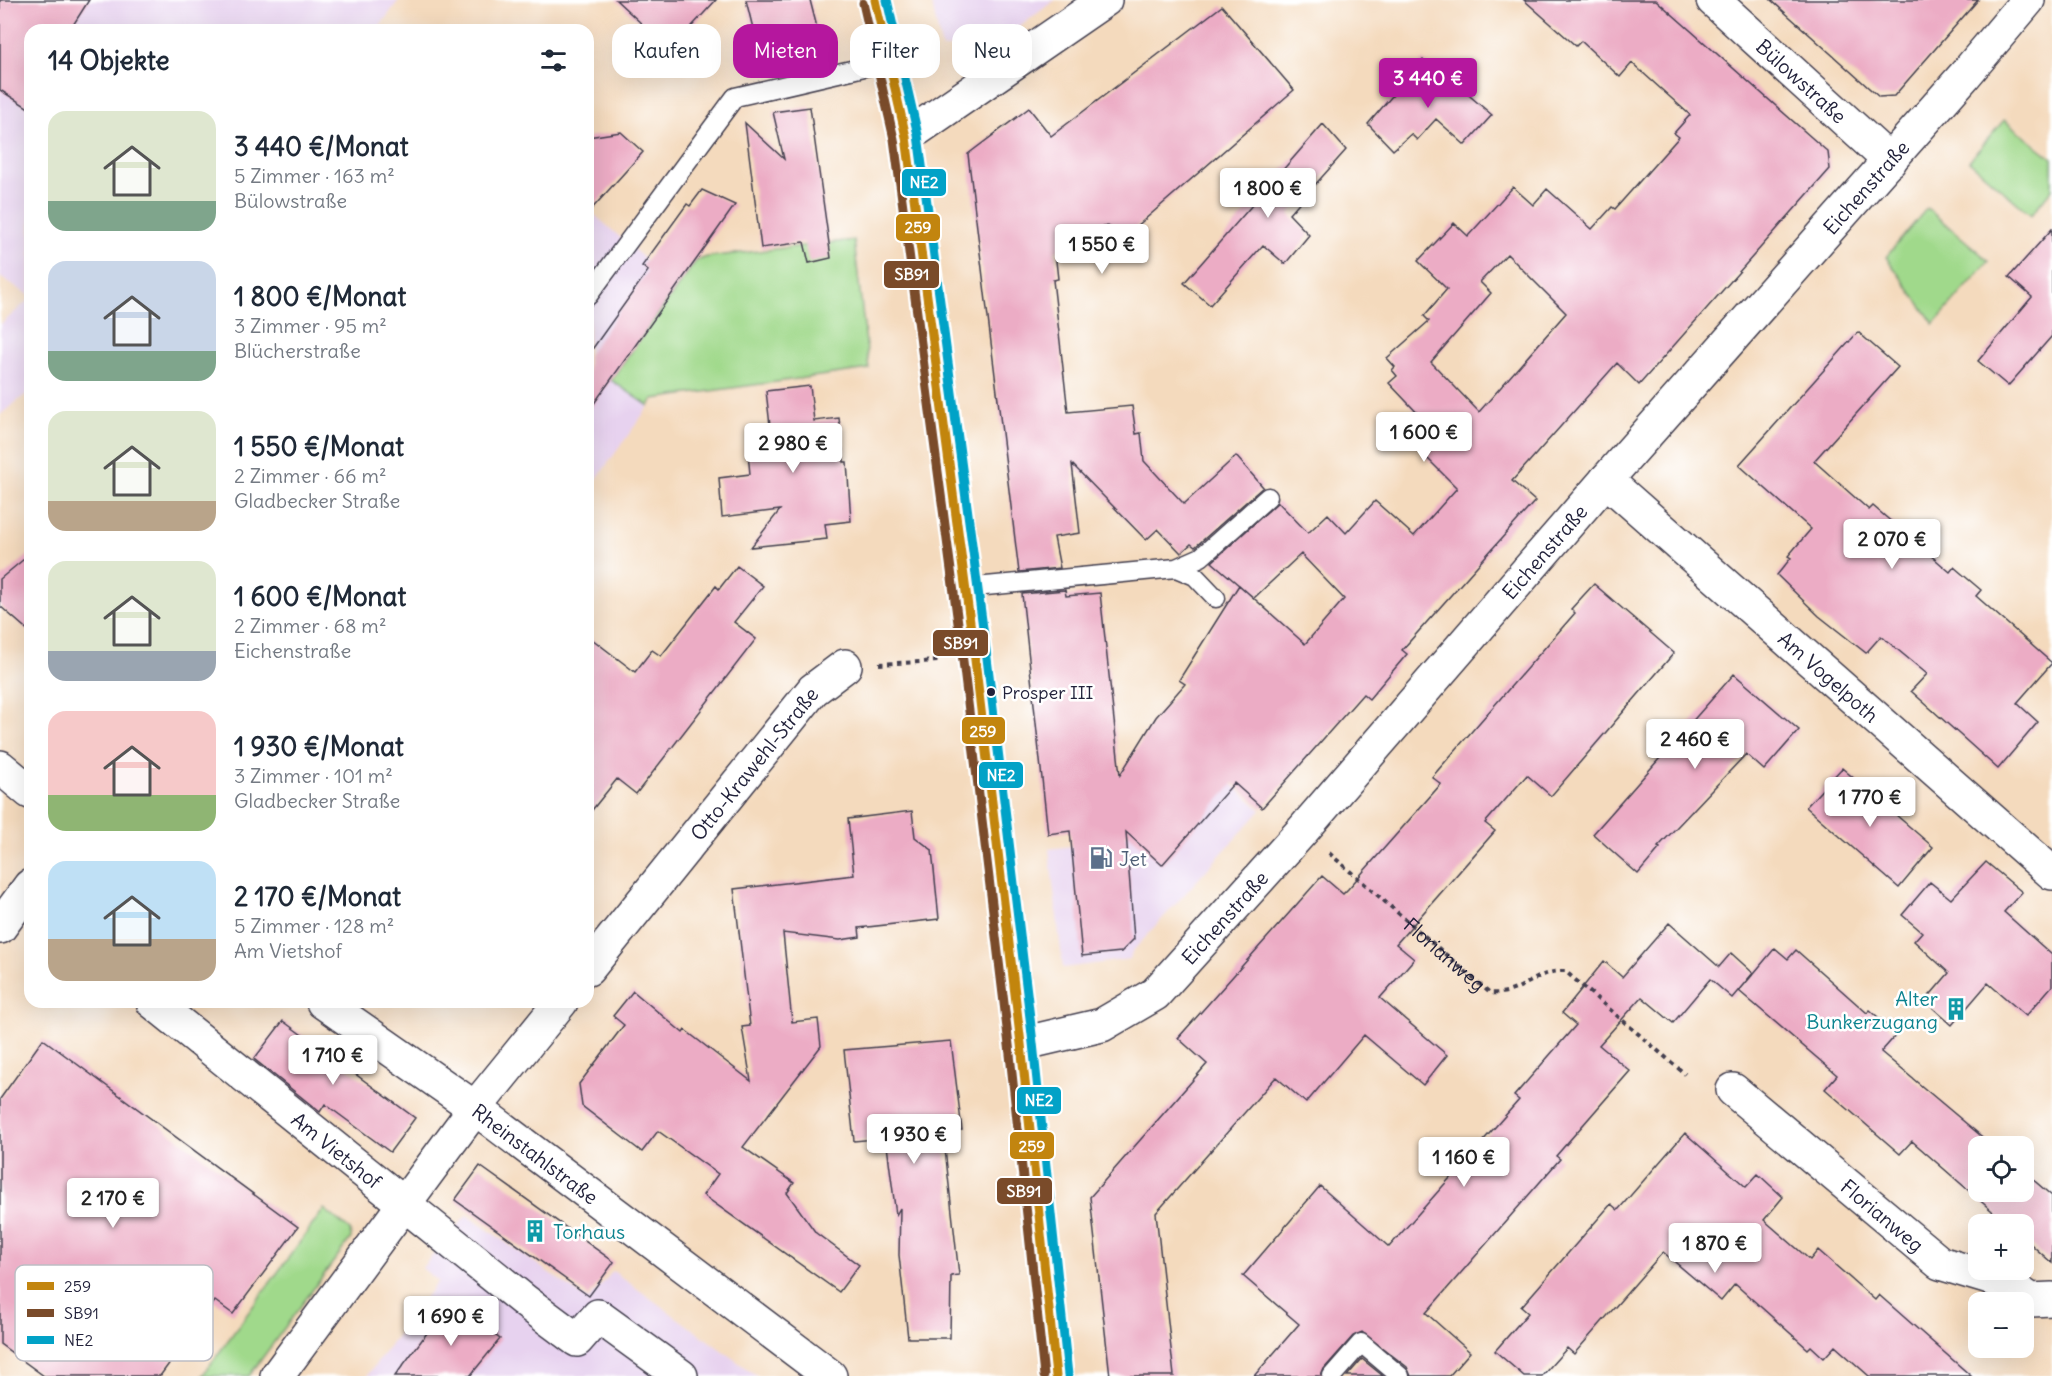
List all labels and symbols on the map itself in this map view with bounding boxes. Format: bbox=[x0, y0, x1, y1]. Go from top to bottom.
street label: Bülowstraße bbox=[1751, 33, 1852, 128]
pin: 3 440 € bbox=[1373, 58, 1483, 109]
street label: Eichenstraße bbox=[1817, 135, 1914, 239]
line badge: NE2 bbox=[901, 168, 947, 197]
pin: 1 800 € bbox=[1213, 168, 1323, 219]
text: NE2 bbox=[909, 172, 939, 192]
line badge: 259 bbox=[895, 213, 941, 242]
text: 259 bbox=[904, 217, 932, 237]
pin: 1 550 € bbox=[1047, 224, 1157, 275]
line badge: SB91 bbox=[883, 260, 940, 289]
text: SB91 bbox=[895, 264, 929, 284]
pin: 1 600 € bbox=[1369, 412, 1479, 463]
pin: 2 980 € bbox=[738, 423, 848, 474]
street label: Eichenstraße bbox=[1496, 499, 1592, 604]
pin: 2 070 € bbox=[1837, 519, 1947, 570]
street label: Am Vogelpoth bbox=[1774, 626, 1884, 727]
line badge: SB91 bbox=[932, 629, 989, 657]
text: SB91 bbox=[944, 633, 978, 653]
place label: Prosper III bbox=[1002, 681, 1094, 704]
street label: Otto-Krawehl-Straße bbox=[684, 682, 823, 845]
marker: Prosper III bbox=[985, 686, 997, 698]
line badge: 259 bbox=[961, 716, 1006, 745]
pin: 2 460 € bbox=[1640, 719, 1750, 770]
text: 259 bbox=[969, 721, 997, 741]
line badge: NE2 bbox=[978, 761, 1024, 789]
text: NE2 bbox=[986, 765, 1016, 785]
pin: 1 770 € bbox=[1815, 777, 1925, 828]
fuel station icon: Jet bbox=[1088, 845, 1114, 871]
place label: Jet bbox=[1119, 846, 1147, 871]
street label: Eichenstraße bbox=[1176, 865, 1273, 969]
street label: Florianweg bbox=[1399, 912, 1491, 996]
place label: Alter Bunkerzugang bbox=[1806, 986, 1938, 1034]
building icon: Alter Bunkerzugang bbox=[1943, 996, 1969, 1022]
pin: 1 710 € bbox=[278, 1035, 388, 1086]
line badge: NE2 bbox=[1016, 1086, 1062, 1115]
text: NE2 bbox=[1024, 1090, 1054, 1110]
street label: Rheinstahlstraße bbox=[467, 1098, 603, 1209]
street label: Am Vietshof bbox=[287, 1106, 387, 1194]
pin: 1 930 € bbox=[859, 1114, 969, 1165]
line badge: 259 bbox=[1009, 1131, 1055, 1160]
text: 259 bbox=[1018, 1136, 1046, 1156]
pin: 1 160 € bbox=[1409, 1137, 1519, 1188]
street label: Florianweg bbox=[1836, 1173, 1929, 1257]
line badge: SB91 bbox=[996, 1177, 1053, 1205]
pin: 2 170 € bbox=[58, 1178, 168, 1229]
text: SB91 bbox=[1007, 1181, 1041, 1201]
building icon: Torhaus bbox=[522, 1218, 548, 1244]
place label: Torhaus bbox=[553, 1219, 625, 1244]
pin: 1 870 € bbox=[1660, 1223, 1770, 1274]
legend bbox=[15, 1265, 213, 1361]
text: 259 bbox=[64, 1276, 91, 1296]
pin: 1 690 € bbox=[396, 1296, 506, 1347]
text: SB91 bbox=[64, 1303, 99, 1323]
text: NE2 bbox=[64, 1330, 93, 1350]

